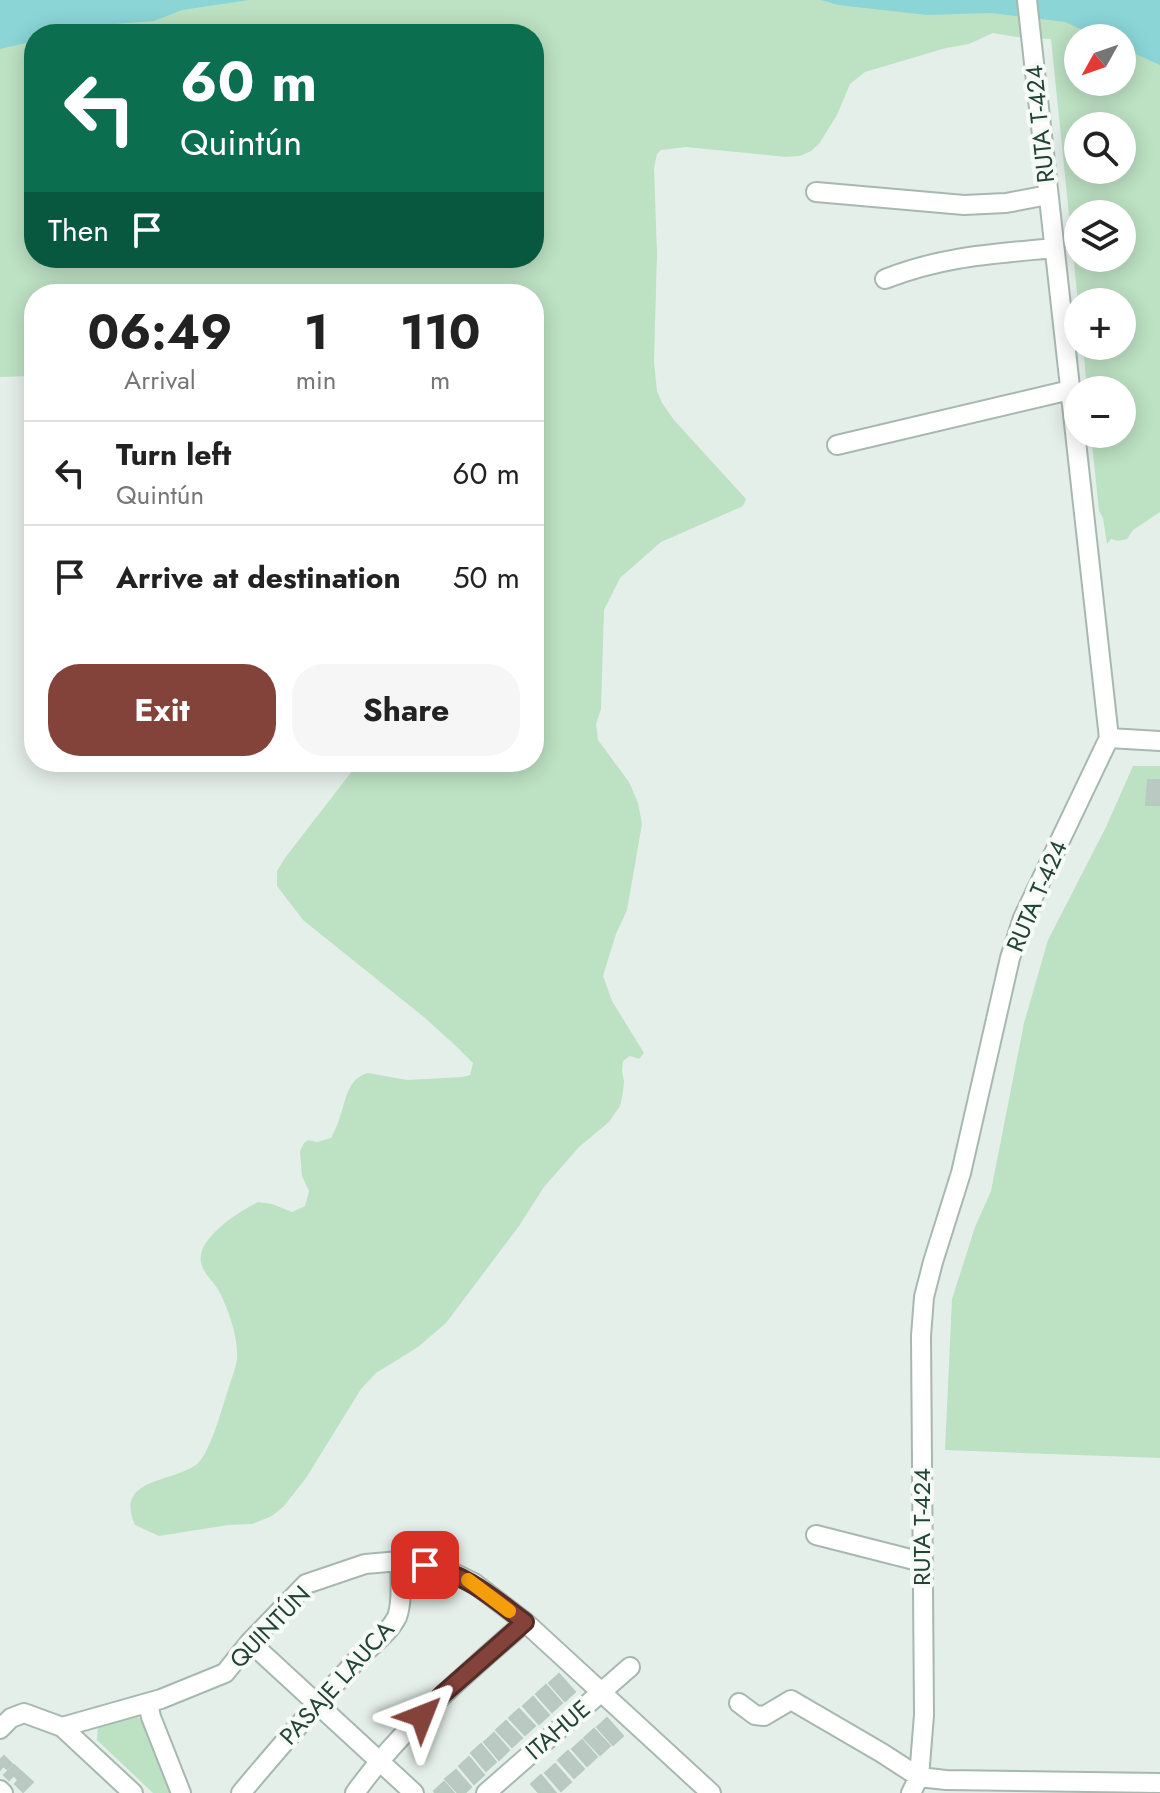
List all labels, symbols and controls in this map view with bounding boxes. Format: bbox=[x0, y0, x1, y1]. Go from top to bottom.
north arrow bbox=[1064, 24, 1136, 96]
map controls bbox=[1064, 24, 1136, 448]
text: 60 m bbox=[180, 41, 317, 122]
icon: left bbox=[48, 56, 152, 160]
street label: RUTA T-424 bbox=[1016, 63, 1063, 185]
button: search bbox=[1064, 112, 1136, 184]
text: Quintún bbox=[180, 116, 302, 168]
button: layers bbox=[1064, 200, 1136, 272]
icon: arrive bbox=[125, 208, 169, 252]
text: Then bbox=[48, 209, 109, 252]
button: + bbox=[1064, 288, 1136, 360]
text: 06:49 bbox=[87, 298, 232, 367]
text: 1 bbox=[304, 298, 328, 367]
text: 110 bbox=[400, 298, 481, 367]
text: Arrival bbox=[124, 361, 196, 399]
text: min bbox=[296, 361, 337, 399]
text: m bbox=[430, 361, 450, 399]
button: − bbox=[1064, 376, 1136, 448]
text: Turn left bbox=[116, 433, 231, 476]
icon: left bbox=[48, 451, 92, 495]
text: 60 m bbox=[452, 452, 520, 495]
text: Quintún bbox=[116, 476, 204, 514]
icon: arrive bbox=[48, 555, 92, 599]
text: Arrive at destination bbox=[116, 556, 401, 599]
text: 50 m bbox=[453, 556, 520, 599]
button: Exit bbox=[48, 664, 276, 756]
button: Share bbox=[292, 664, 520, 756]
street label: RUTA T-424 bbox=[997, 835, 1076, 957]
street label: RUTA T-424 bbox=[904, 1468, 939, 1586]
pin bbox=[391, 1531, 459, 1599]
icon: arrive bbox=[403, 1543, 447, 1587]
street label: QUINTÚN bbox=[221, 1577, 318, 1676]
street label: PASAJE LAUCA bbox=[271, 1613, 402, 1753]
position arrow bbox=[380, 1674, 464, 1758]
street label: ITAHUE bbox=[518, 1692, 598, 1768]

